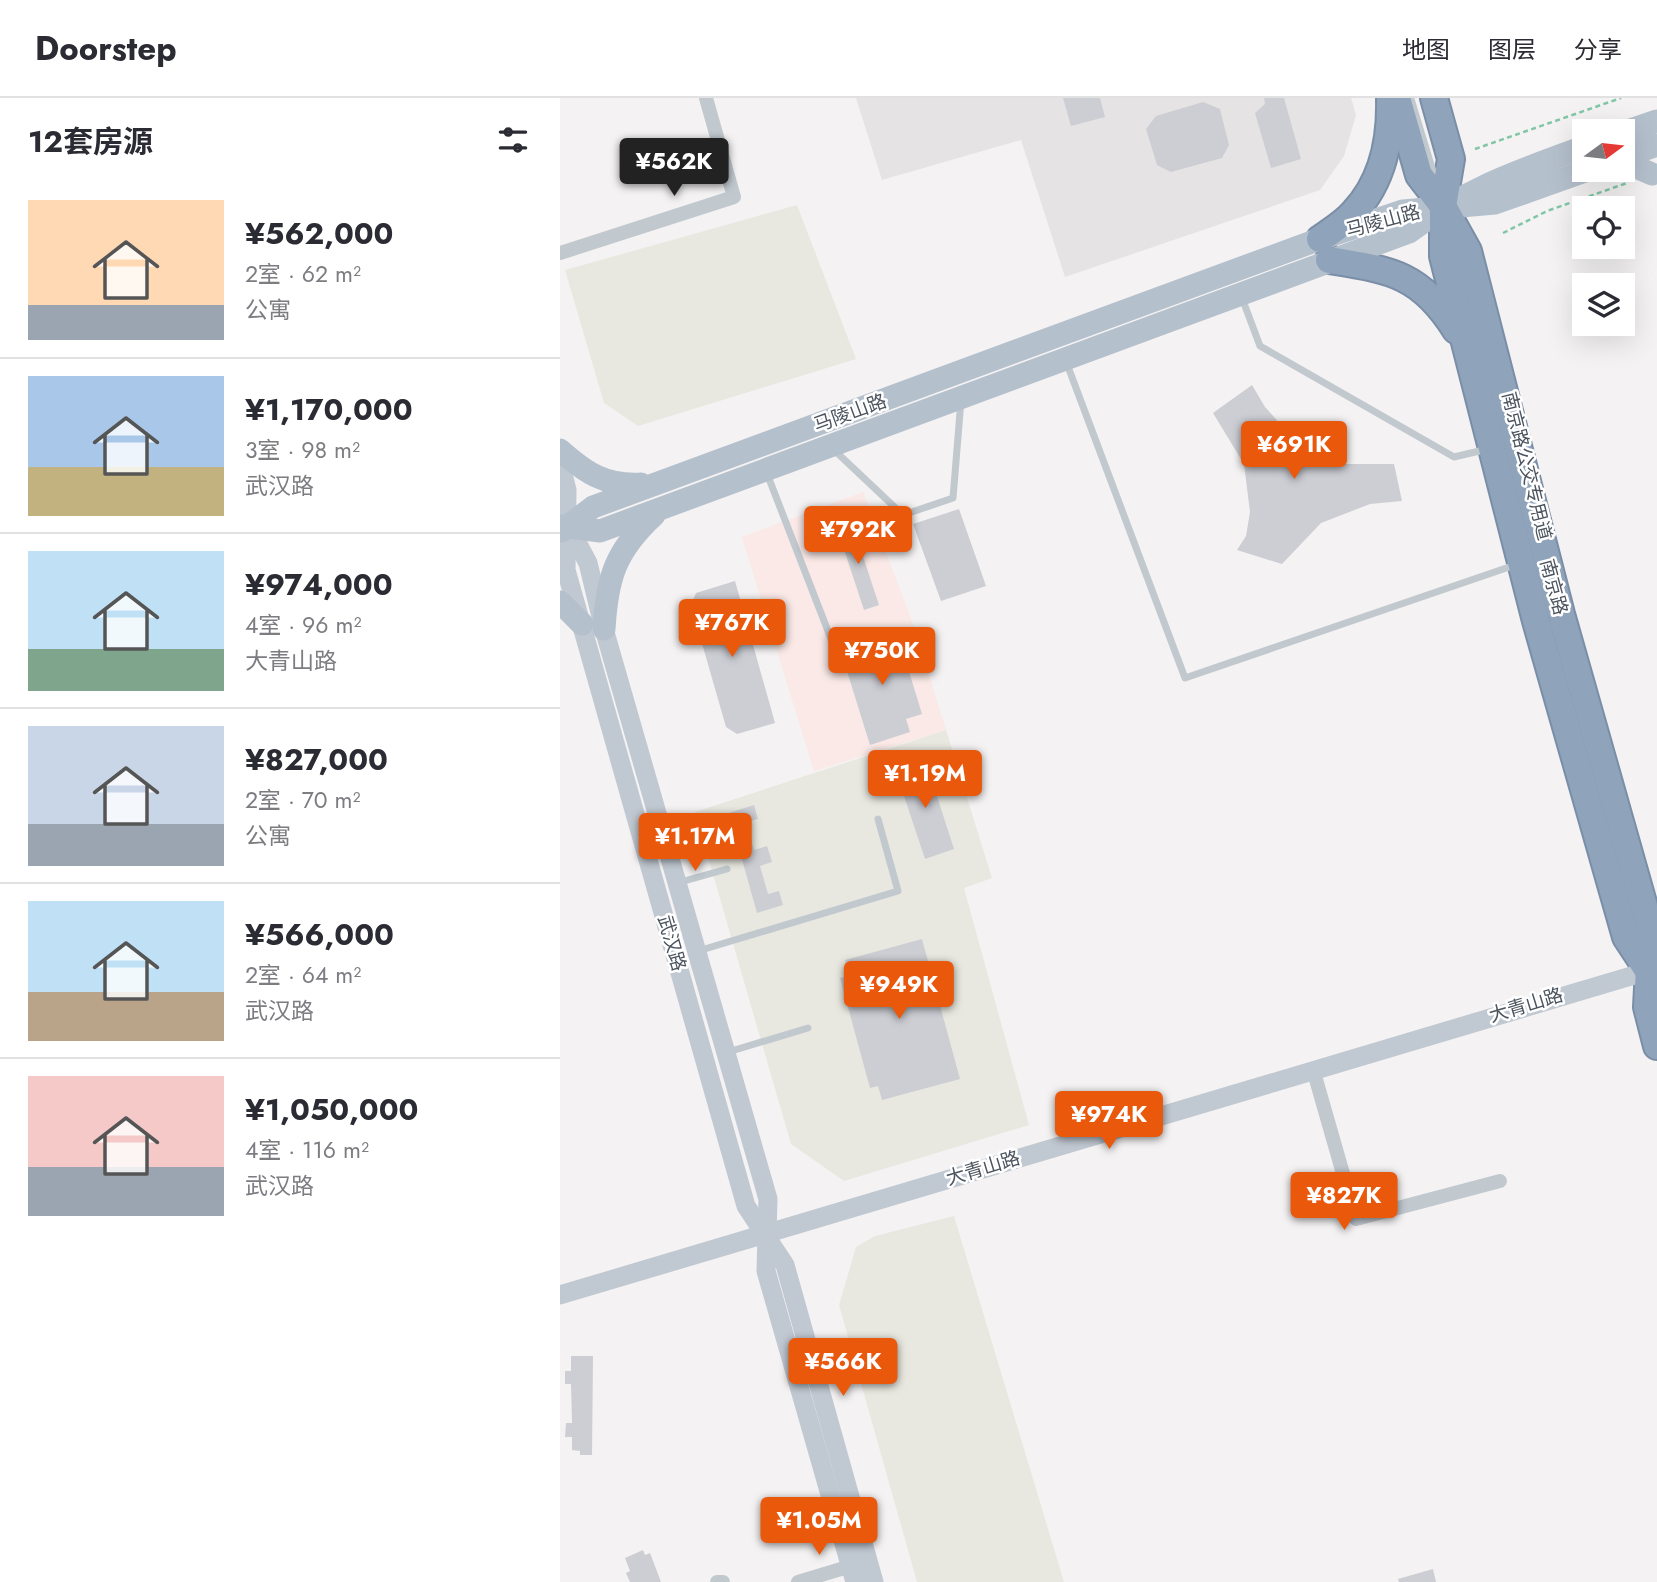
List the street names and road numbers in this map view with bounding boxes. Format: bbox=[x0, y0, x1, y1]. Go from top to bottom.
street label: 马陵山路 bbox=[1343, 198, 1423, 244]
street label: 马陵山路 bbox=[810, 387, 890, 439]
street label: 南京路公交专用道 bbox=[1496, 389, 1558, 543]
street label: 南京路 bbox=[1534, 556, 1574, 618]
street label: 武汉路 bbox=[651, 912, 693, 974]
street label: 大青山路 bbox=[1486, 981, 1566, 1029]
street label: 大青山路 bbox=[943, 1144, 1023, 1192]

